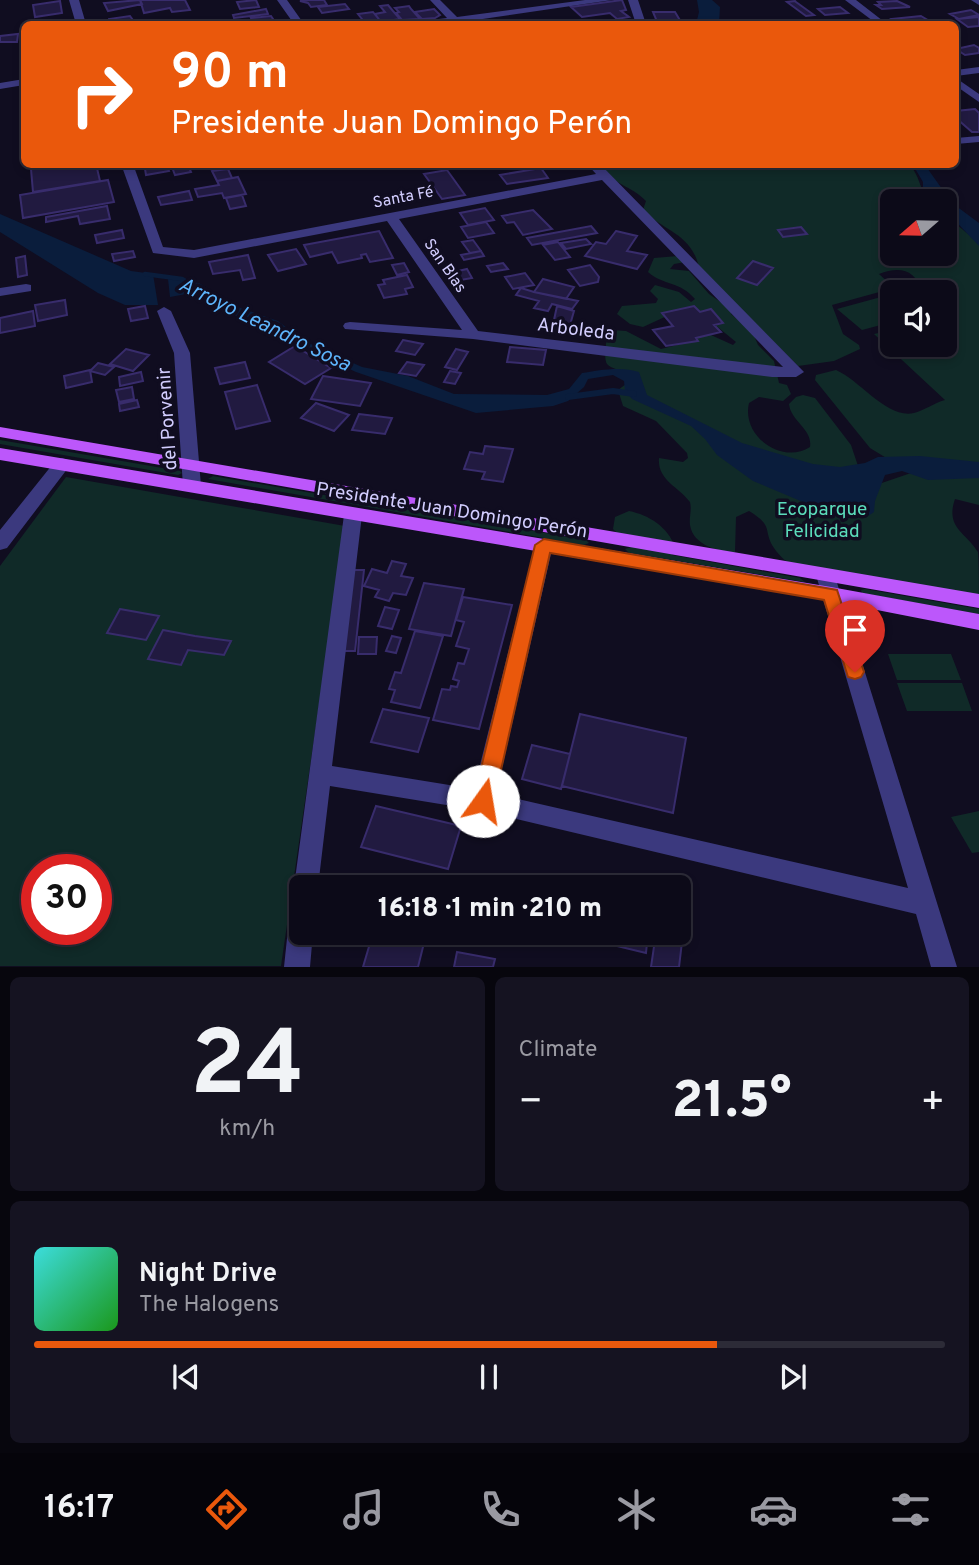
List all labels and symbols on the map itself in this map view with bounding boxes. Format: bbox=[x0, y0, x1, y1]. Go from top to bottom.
street label: Santa Fé bbox=[371, 182, 435, 214]
north arrow bbox=[880, 189, 957, 266]
street label: San Blas bbox=[419, 235, 470, 297]
water label: Arroyo Leandro Sosa bbox=[174, 272, 355, 379]
street label: Arboleda bbox=[536, 313, 616, 347]
street label: del Porvenir bbox=[152, 366, 184, 471]
street label: Presidente Juan Domingo Perón bbox=[315, 478, 589, 544]
park label: Ecoparque Felicidad bbox=[777, 498, 867, 544]
pin bbox=[825, 600, 885, 672]
position arrow bbox=[446, 764, 520, 838]
speed limit sign: 30 bbox=[21, 854, 112, 945]

